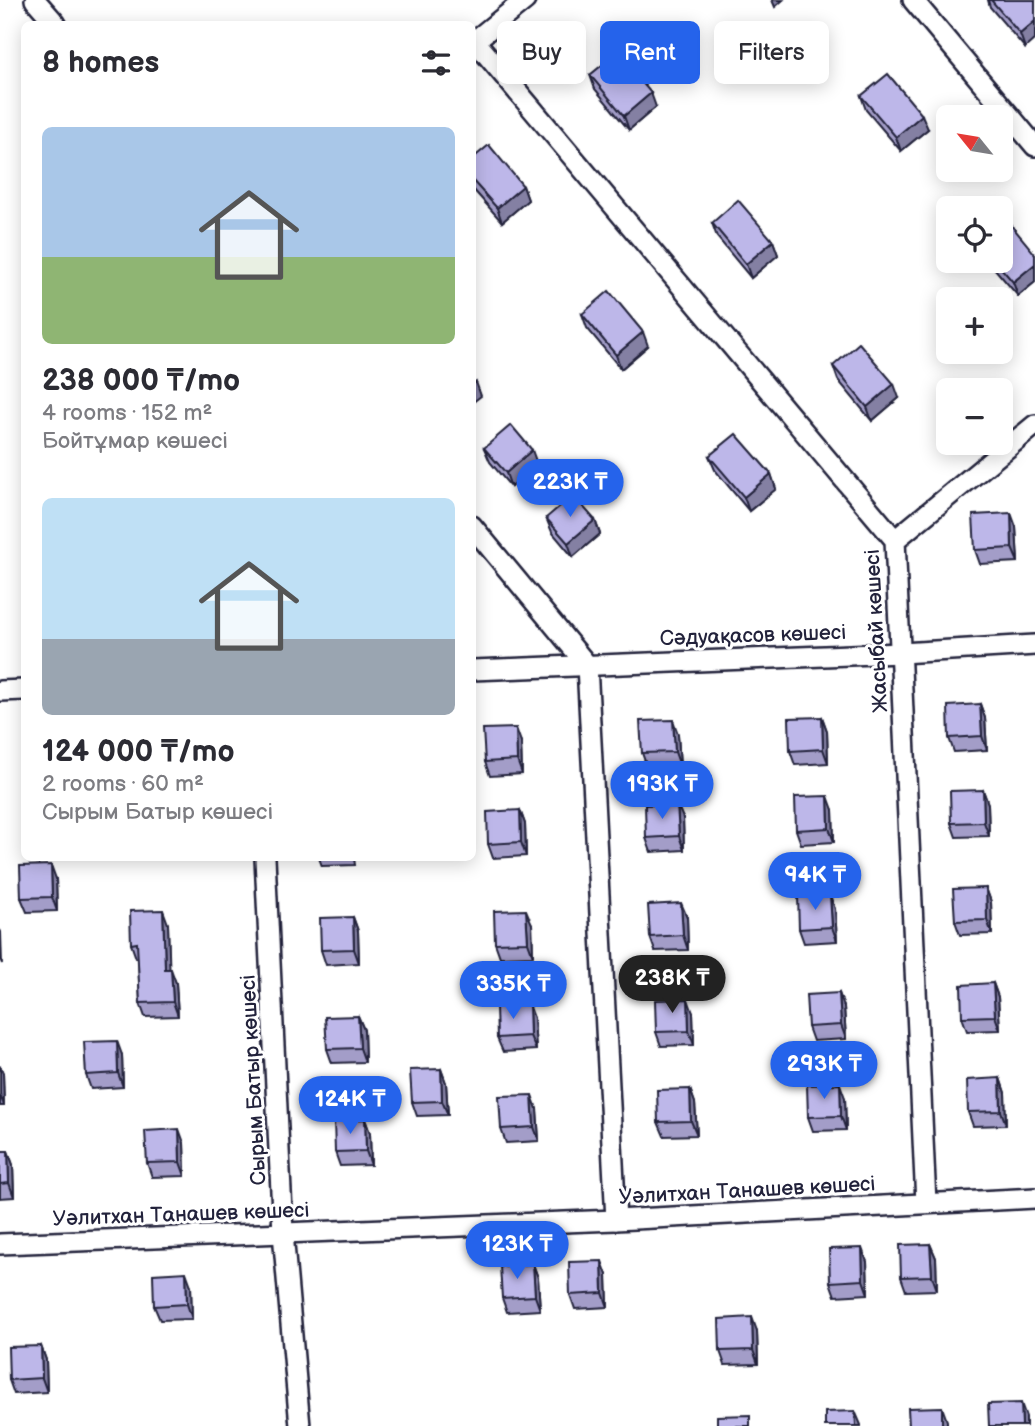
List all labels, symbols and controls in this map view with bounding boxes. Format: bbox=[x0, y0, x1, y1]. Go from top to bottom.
chip: Buy bbox=[497, 21, 586, 84]
chip: Rent bbox=[600, 21, 700, 84]
chip: Filters bbox=[714, 21, 829, 84]
icon: filters bbox=[417, 44, 455, 82]
text: 8 homes bbox=[42, 45, 159, 81]
north arrow bbox=[936, 105, 1013, 182]
map controls bbox=[936, 105, 1013, 455]
icon: home bbox=[186, 172, 312, 298]
button: locate bbox=[936, 196, 1013, 273]
button: + bbox=[936, 287, 1013, 364]
text: 238 000 ₸/mo bbox=[42, 363, 240, 399]
button: − bbox=[936, 378, 1013, 455]
text: 4 rooms · 152 m² bbox=[42, 399, 212, 427]
text: Бойтұмар көшесі bbox=[42, 427, 228, 455]
pin: 223K ₸ bbox=[513, 460, 627, 519]
text: 223K ₸ bbox=[533, 468, 607, 496]
icon: home bbox=[186, 543, 312, 669]
street label: Жасыбай көшесі bbox=[860, 549, 893, 713]
street label: Сәдуақасов көшесі bbox=[659, 620, 847, 651]
text: 124 000 ₸/mo bbox=[42, 734, 234, 770]
pin: 193K ₸ bbox=[605, 762, 719, 821]
text: 2 rooms · 60 m² bbox=[42, 770, 204, 798]
text: 193K ₸ bbox=[626, 770, 698, 798]
text: Сырым Батыр көшесі bbox=[42, 798, 273, 826]
pin: 94K ₸ bbox=[766, 852, 864, 912]
text: 94K ₸ bbox=[784, 861, 846, 889]
pin: 238K ₸ bbox=[615, 956, 729, 1015]
pin: 335K ₸ bbox=[456, 962, 570, 1021]
text: 238K ₸ bbox=[635, 964, 709, 992]
text: 335K ₸ bbox=[476, 970, 550, 998]
street label: Сырым Батыр көшесі bbox=[235, 974, 272, 1186]
pin: 293K ₸ bbox=[767, 1042, 881, 1101]
text: 293K ₸ bbox=[786, 1050, 862, 1078]
pin: 124K ₸ bbox=[293, 1076, 407, 1136]
text: 124K ₸ bbox=[315, 1085, 385, 1113]
street label: Уәлитхан Танашев көшесі bbox=[618, 1171, 876, 1210]
street label: Уәлитхан Танашев көшесі bbox=[52, 1198, 310, 1231]
pin: 123K ₸ bbox=[460, 1222, 574, 1281]
text: 123K ₸ bbox=[482, 1230, 552, 1258]

